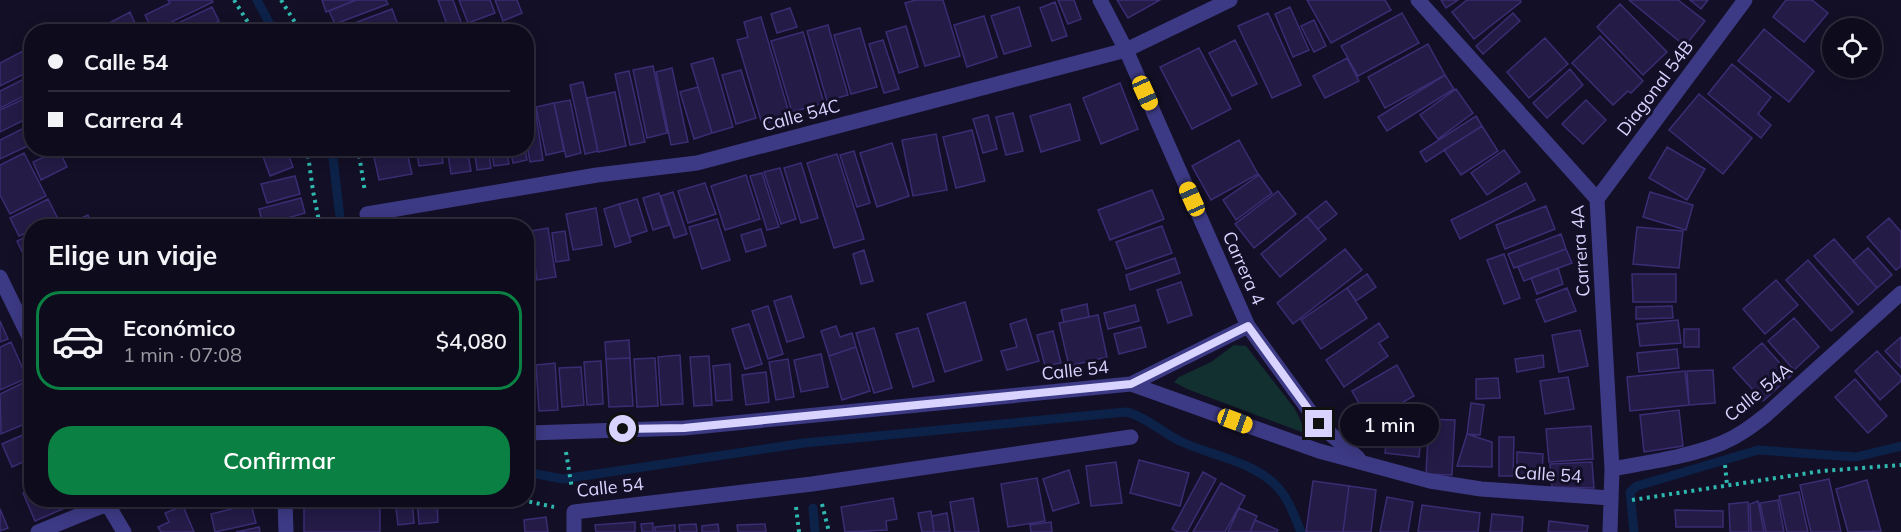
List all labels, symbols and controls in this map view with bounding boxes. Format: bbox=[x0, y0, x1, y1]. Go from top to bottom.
map controls bbox=[1822, 18, 1882, 78]
button: locate bbox=[1822, 18, 1882, 78]
street label: Diagonal 54B bbox=[1612, 36, 1698, 140]
text: Calle 54 bbox=[84, 48, 168, 76]
car bbox=[1129, 73, 1161, 113]
street label: Calle 54C bbox=[759, 94, 843, 136]
text: Carrera 4 bbox=[84, 106, 183, 134]
car bbox=[1176, 179, 1208, 219]
street label: Carrera 4A bbox=[1565, 205, 1595, 297]
street label: Carrera 4 bbox=[1218, 228, 1271, 309]
text: Elige un viaje bbox=[48, 238, 217, 272]
icon: car bbox=[51, 314, 105, 368]
text: Económico bbox=[123, 314, 236, 342]
text: $4,080 bbox=[436, 327, 507, 355]
text: 1 min · 07:08 bbox=[123, 342, 242, 367]
street label: Calle 54 bbox=[1040, 355, 1110, 385]
street label: Calle 54A bbox=[1719, 358, 1797, 426]
callout: 1 min bbox=[1340, 403, 1439, 445]
car bbox=[1215, 406, 1255, 436]
route end bbox=[1305, 410, 1332, 437]
text: 1 min bbox=[1364, 412, 1415, 437]
route start bbox=[609, 415, 636, 442]
button: Confirmar bbox=[48, 426, 510, 495]
street label: Calle 54 bbox=[1514, 460, 1583, 488]
street label: Calle 54 bbox=[575, 472, 645, 502]

